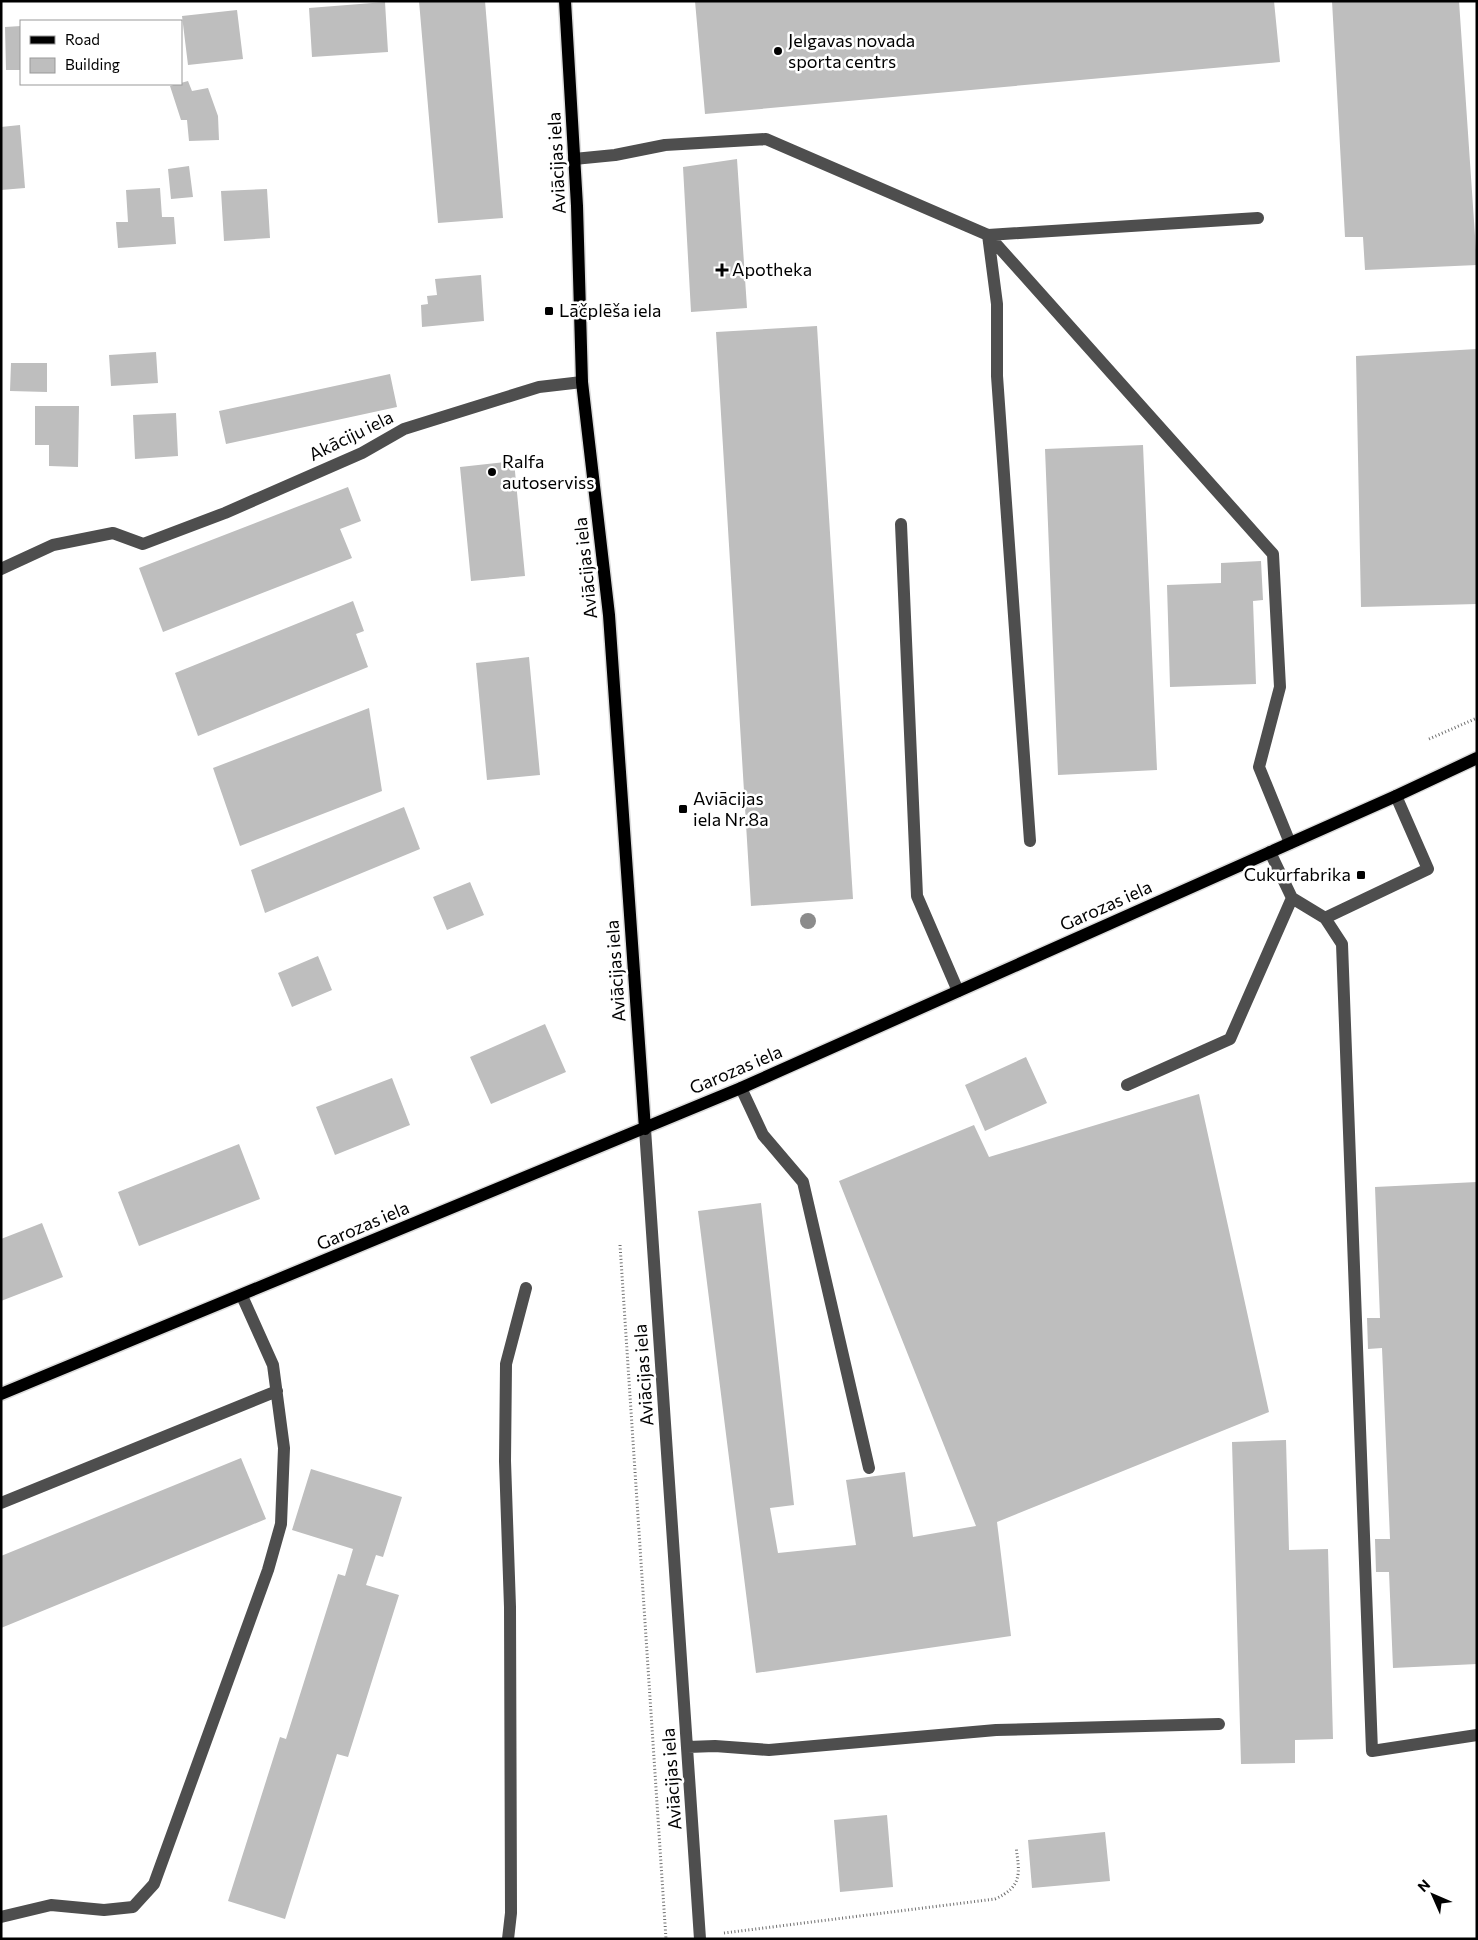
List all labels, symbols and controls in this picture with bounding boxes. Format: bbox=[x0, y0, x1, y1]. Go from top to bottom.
legend bbox=[20, 20, 182, 85]
place label: Jelgavas novada sporta centrs bbox=[788, 29, 915, 72]
text: Road bbox=[65, 30, 100, 48]
marker: Jelgavas novada sporta centrs bbox=[772, 45, 784, 57]
text: Building bbox=[65, 55, 120, 73]
street label: Aviācijas iela bbox=[542, 111, 570, 215]
place label: Apotheka bbox=[732, 258, 812, 280]
marker: Apotheka bbox=[716, 264, 728, 276]
place label: Lāčplēša iela bbox=[559, 299, 661, 321]
marker: Lāčplēša iela bbox=[543, 305, 555, 317]
street label: Akāciju iela bbox=[305, 405, 396, 465]
place label: Ralfa autoserviss bbox=[502, 450, 594, 493]
marker: Ralfa autoserviss bbox=[486, 466, 498, 478]
street label: Aviācijas iela bbox=[569, 516, 601, 620]
place label: Aviācijas iela Nr.8a bbox=[693, 787, 769, 830]
marker: Aviācijas iela Nr.8a bbox=[677, 803, 689, 815]
place label: Cukurfabrika bbox=[1244, 863, 1351, 885]
marker: Cukurfabrika bbox=[1355, 869, 1367, 881]
street label: Garozas iela bbox=[1056, 875, 1155, 935]
street label: Aviācijas iela bbox=[600, 919, 630, 1023]
street label: Garozas iela bbox=[686, 1040, 785, 1098]
street label: Garozas iela bbox=[313, 1196, 412, 1254]
street label: Aviācijas iela bbox=[628, 1323, 658, 1427]
street label: Aviācijas iela bbox=[656, 1727, 686, 1831]
north arrow bbox=[1408, 1870, 1458, 1920]
text: N bbox=[1414, 1876, 1433, 1895]

